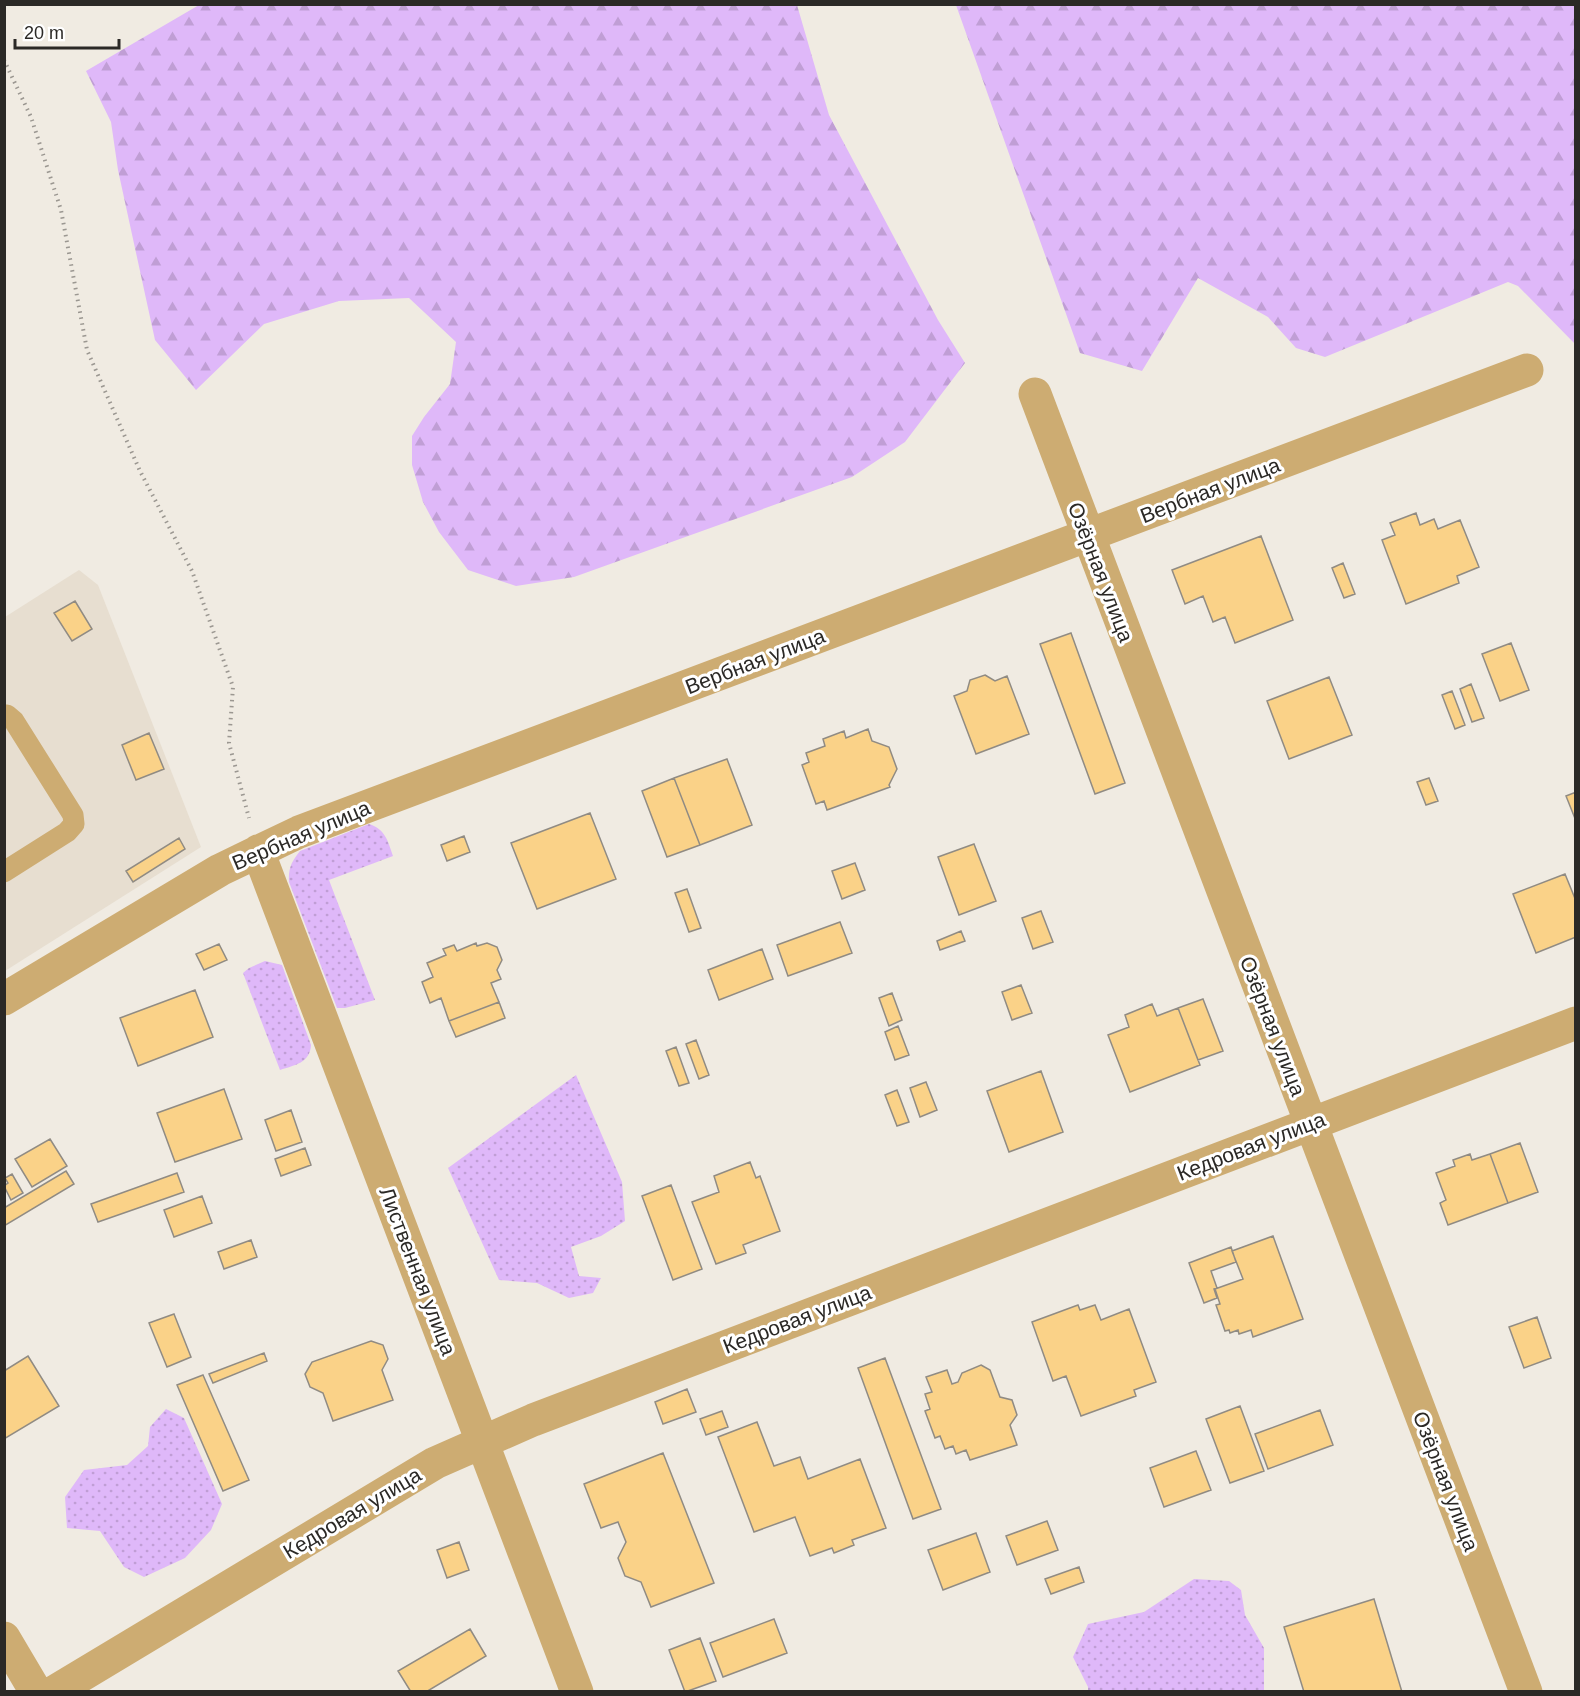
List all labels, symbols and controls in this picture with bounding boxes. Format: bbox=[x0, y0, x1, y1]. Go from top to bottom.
scale bar bbox=[15, 12, 118, 50]
text: 20 m bbox=[24, 23, 64, 43]
street label: Вербная улица bbox=[1137, 453, 1283, 527]
street label: Озёрная улица bbox=[1064, 499, 1138, 645]
street label: Вербная улица bbox=[682, 624, 828, 698]
street label: Вербная улица bbox=[229, 795, 374, 874]
street label: Озёрная улица bbox=[1236, 953, 1310, 1099]
street label: Кедровая улица bbox=[1174, 1107, 1329, 1185]
street label: Лиственная улица bbox=[375, 1184, 461, 1359]
street label: Кедровая улица bbox=[720, 1280, 875, 1358]
street label: Озёрная улица bbox=[1409, 1408, 1483, 1554]
street label: Кедровая улица bbox=[279, 1463, 425, 1563]

